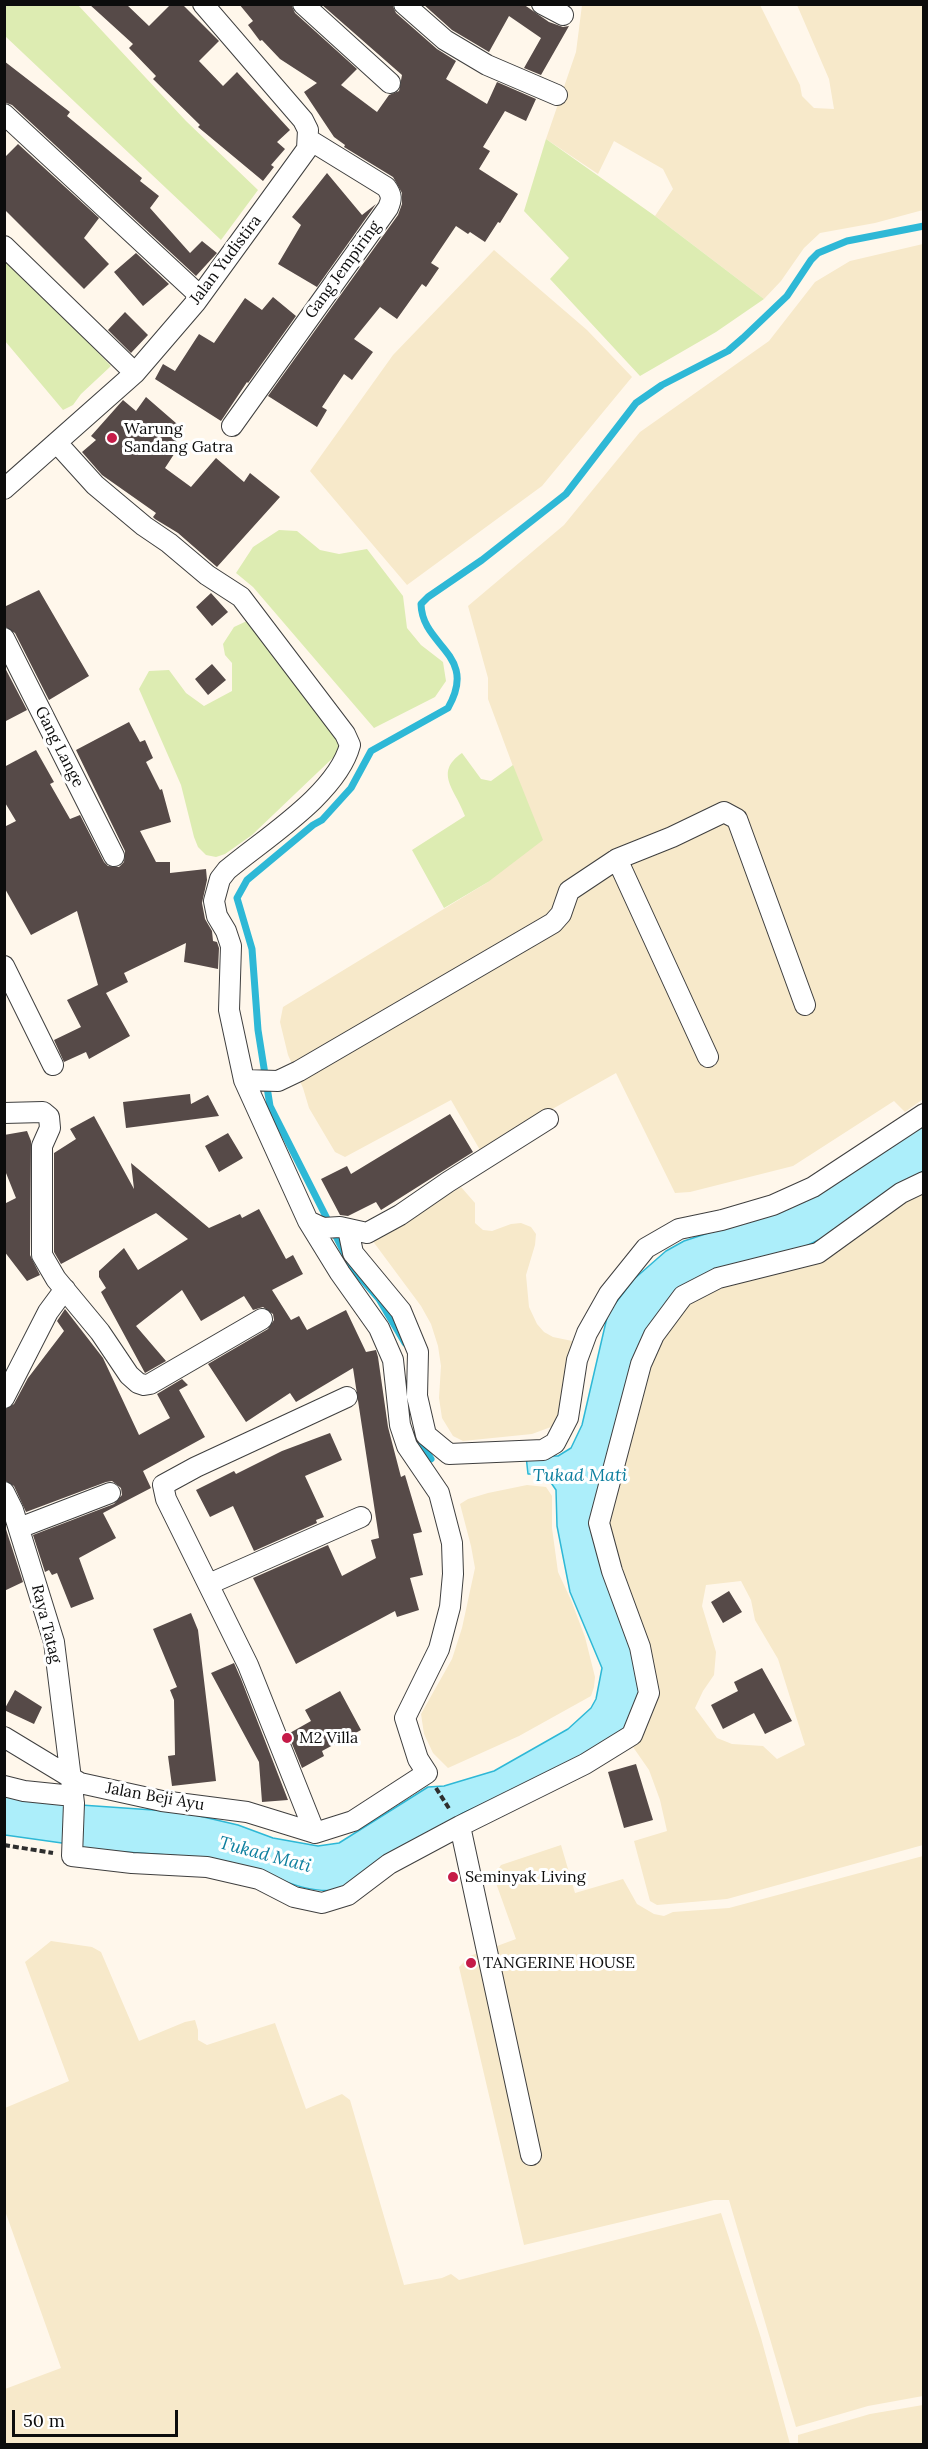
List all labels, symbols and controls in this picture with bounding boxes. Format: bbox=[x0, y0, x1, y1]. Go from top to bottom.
street label: Jalan Yudistira bbox=[186, 212, 266, 308]
street label: Gang Jempiring bbox=[301, 217, 385, 323]
place label: Warung Sandang Gatra bbox=[124, 419, 233, 457]
marker: Warung Sandang Gatra bbox=[105, 431, 119, 445]
street label: Gang Lange bbox=[30, 703, 88, 791]
water label: Tukad Mati bbox=[533, 1465, 627, 1487]
street label: Raya Tatag bbox=[27, 1583, 65, 1665]
place label: M2 Villa bbox=[299, 1728, 358, 1748]
marker: M2 Villa bbox=[280, 1731, 294, 1745]
street label: Jalan Beji Ayu bbox=[104, 1779, 206, 1815]
water label: Tukad Mati bbox=[216, 1832, 314, 1878]
place label: Seminyak Living bbox=[465, 1867, 586, 1887]
marker: Seminyak Living bbox=[446, 1870, 460, 1884]
place label: TANGERINE HOUSE bbox=[483, 1953, 635, 1973]
marker: TANGERINE HOUSE bbox=[464, 1956, 478, 1970]
scale bar bbox=[15, 2398, 182, 2436]
text: 50 m bbox=[23, 2409, 65, 2432]

